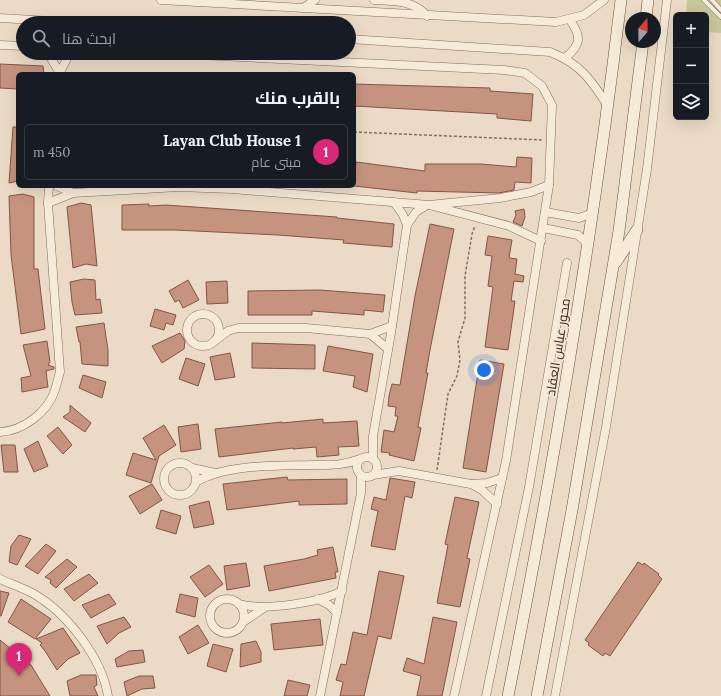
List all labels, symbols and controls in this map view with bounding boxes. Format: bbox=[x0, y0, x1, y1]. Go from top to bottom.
north arrow bbox=[625, 12, 661, 48]
map controls bbox=[673, 12, 709, 120]
button: + bbox=[673, 12, 709, 48]
search box bbox=[16, 16, 356, 60]
icon: search bbox=[30, 27, 52, 49]
text: ابحث هنا bbox=[62, 29, 116, 48]
button: − bbox=[673, 48, 709, 84]
button: layers bbox=[673, 84, 709, 120]
text: بالقرب منك bbox=[255, 87, 340, 109]
text: Layan Club House 1 bbox=[163, 131, 301, 150]
text: 450 m bbox=[33, 144, 70, 161]
text: 1 bbox=[323, 144, 329, 161]
text: مبنى عام bbox=[251, 154, 301, 171]
street label: محور عباس العقاد bbox=[542, 297, 574, 397]
your location bbox=[474, 360, 494, 380]
pin: 1 bbox=[6, 643, 32, 676]

